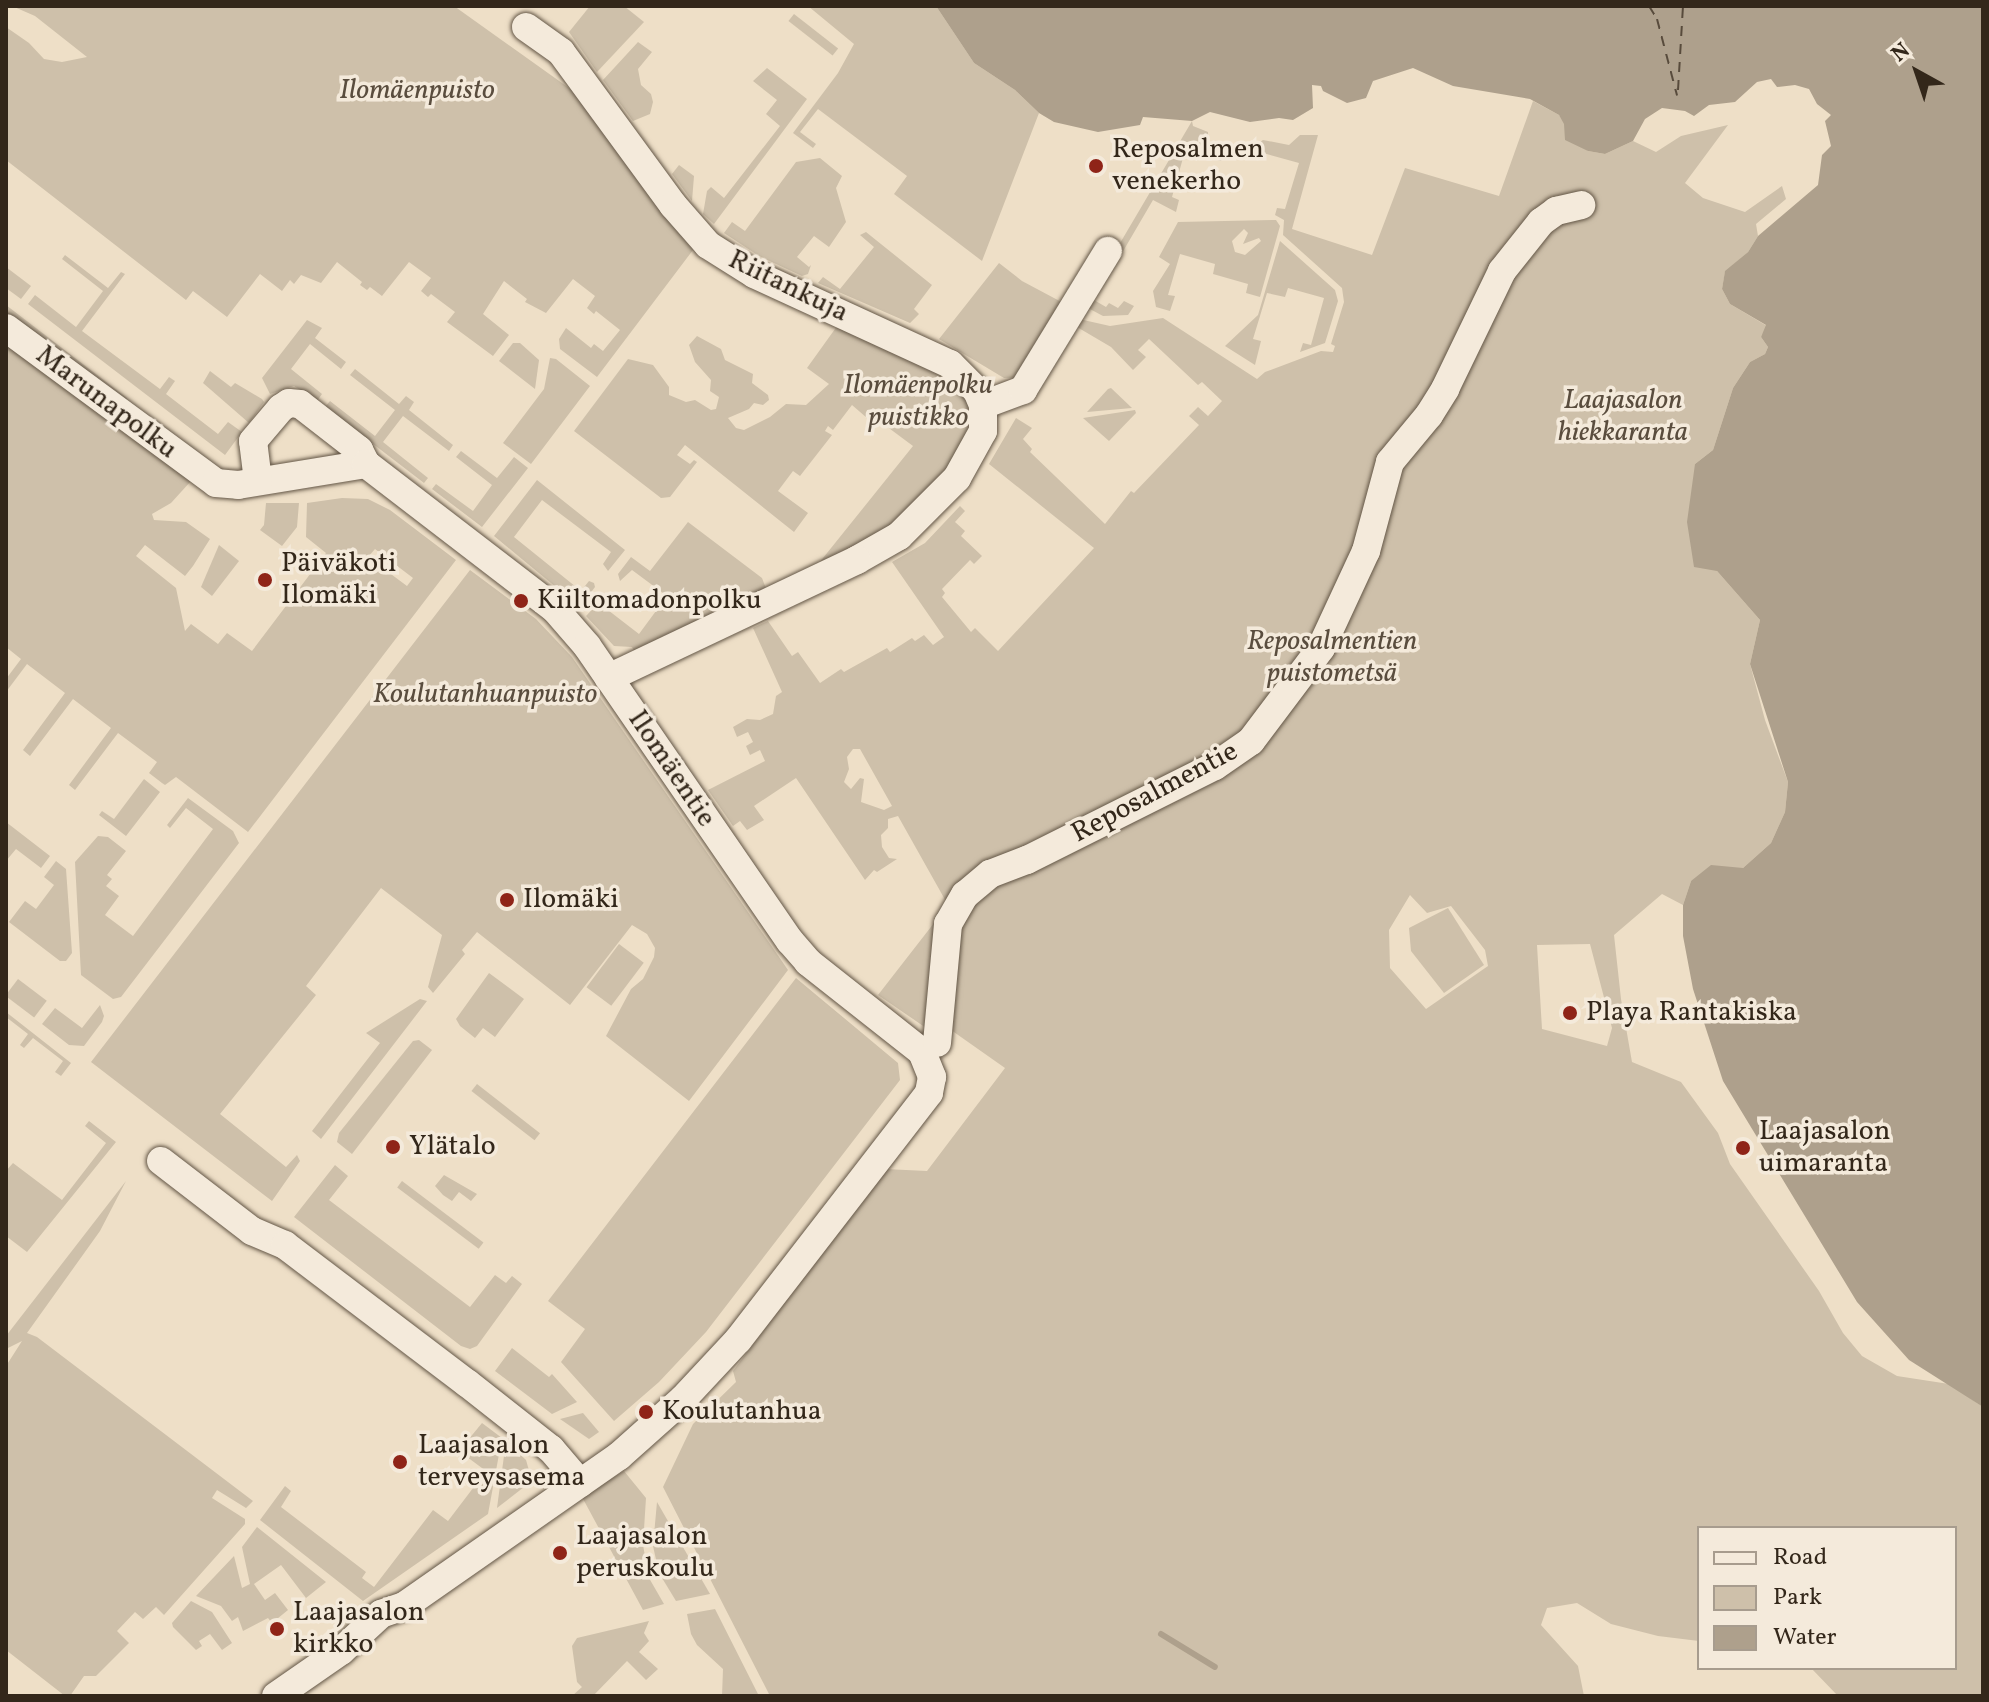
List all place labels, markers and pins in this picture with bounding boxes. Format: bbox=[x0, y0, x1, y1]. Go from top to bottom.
place label: Reposalmen venekerho bbox=[1112, 133, 1264, 199]
marker: Reposalmen venekerho bbox=[1087, 157, 1105, 175]
place label: Päiväkoti Ilomäki bbox=[281, 547, 396, 613]
marker: Päiväkoti Ilomäki bbox=[256, 571, 274, 589]
place label: Kiiltomadonpolku bbox=[537, 584, 762, 618]
marker: Kiiltomadonpolku bbox=[512, 592, 530, 610]
place label: Ilomäki bbox=[523, 883, 619, 917]
marker: Ilomäki bbox=[498, 891, 516, 909]
place label: Playa Rantakiska bbox=[1586, 996, 1797, 1030]
marker: Playa Rantakiska bbox=[1561, 1004, 1579, 1022]
place label: Laajasalon uimaranta bbox=[1759, 1115, 1890, 1181]
place label: Ylätalo bbox=[409, 1130, 496, 1164]
marker: Ylätalo bbox=[384, 1138, 402, 1156]
marker: Laajasalon uimaranta bbox=[1734, 1139, 1752, 1157]
place label: Koulutanhua bbox=[662, 1395, 822, 1429]
marker: Koulutanhua bbox=[637, 1403, 655, 1421]
place label: Laajasalon terveysasema bbox=[418, 1429, 585, 1495]
marker: Laajasalon terveysasema bbox=[389, 1451, 411, 1473]
place label: Laajasalon peruskoulu bbox=[576, 1520, 715, 1586]
marker: Laajasalon peruskoulu bbox=[551, 1544, 569, 1562]
place label: Laajasalon kirkko bbox=[293, 1596, 424, 1662]
marker: Laajasalon kirkko bbox=[268, 1620, 286, 1638]

